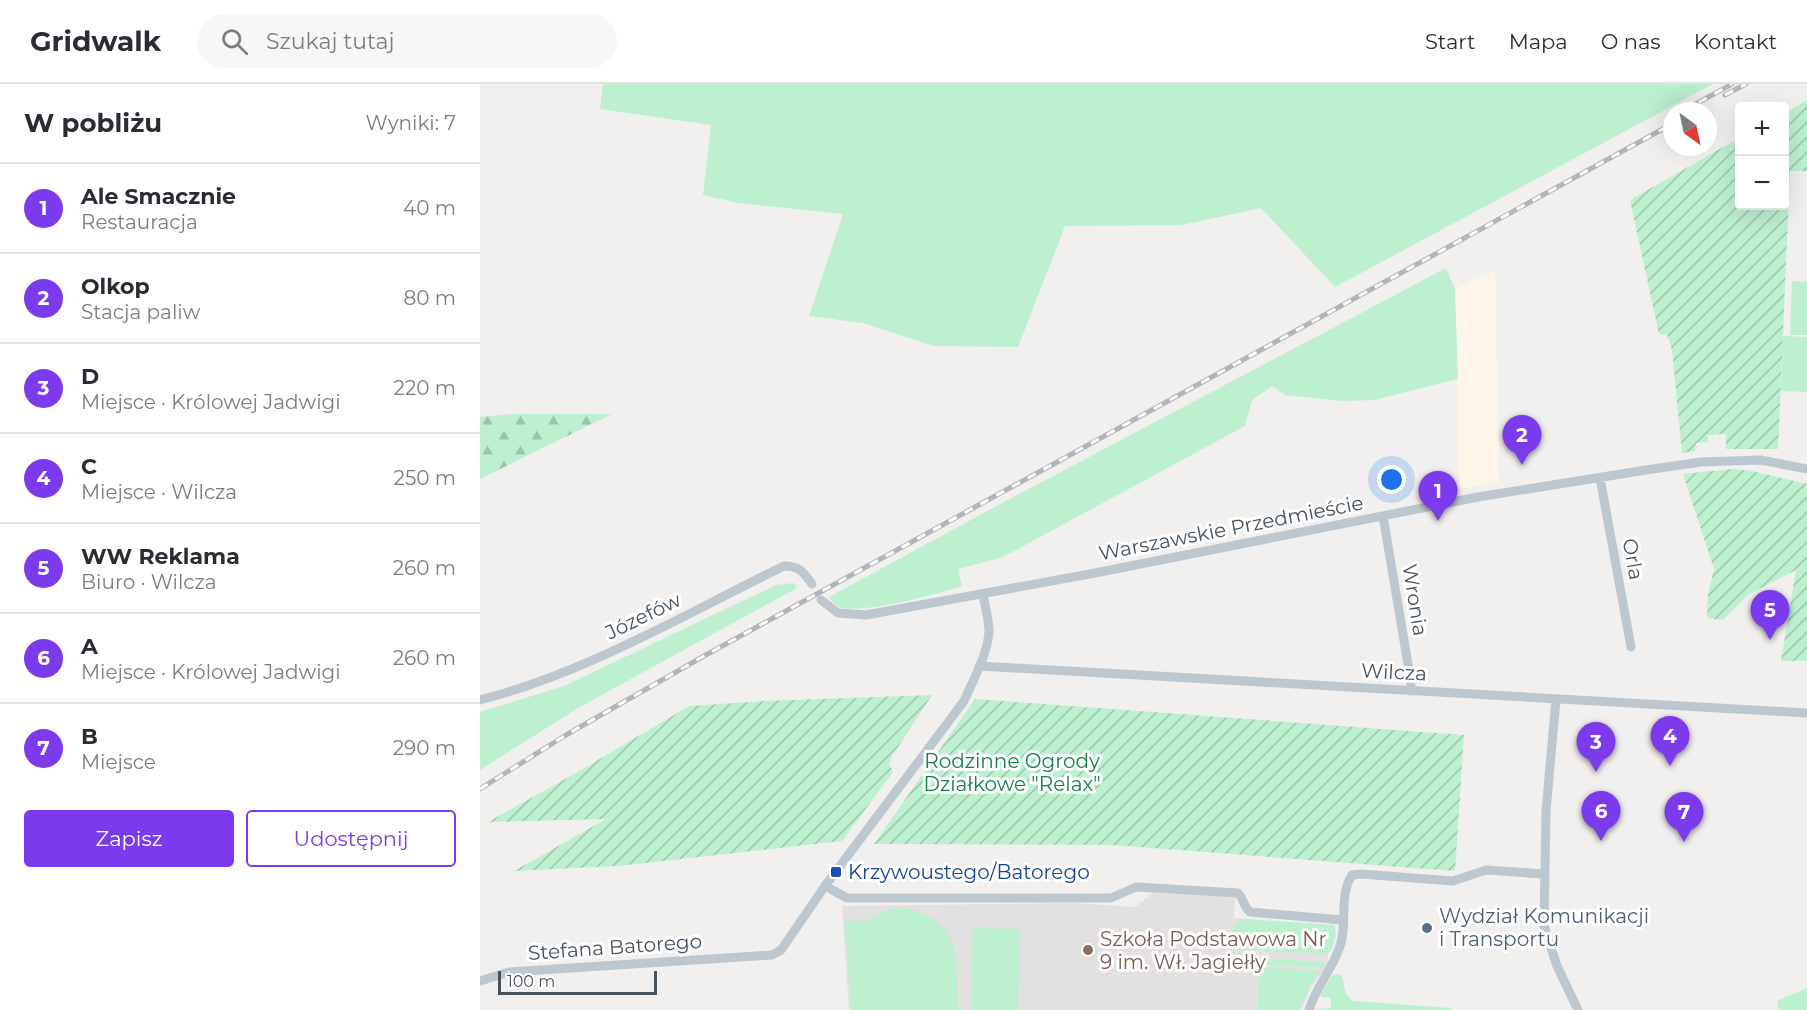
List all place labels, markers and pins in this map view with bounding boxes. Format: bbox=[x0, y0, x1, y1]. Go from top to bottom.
pin: 2 bbox=[1502, 416, 1542, 465]
pin: 1 bbox=[1418, 472, 1458, 521]
pin: 5 bbox=[1750, 590, 1790, 640]
pin: 4 bbox=[1650, 716, 1690, 766]
pin: 3 bbox=[1576, 722, 1616, 772]
pin: 6 bbox=[1582, 792, 1620, 841]
pin: 7 bbox=[1664, 792, 1704, 842]
place label: Krzywoustego/Batorego bbox=[848, 860, 1090, 884]
marker: Krzywoustego/Batorego bbox=[829, 865, 843, 879]
place label: Wydział Komunikacji i Transportu bbox=[1439, 904, 1649, 951]
marker: Wydział Komunikacji i Transportu bbox=[1420, 921, 1434, 935]
place label: Szkoła Podstawowa Nr 9 im. Wł. Jagiełły bbox=[1100, 927, 1327, 974]
marker: Szkoła Podstawowa Nr 9 im. Wł. Jagiełły bbox=[1081, 943, 1095, 957]

